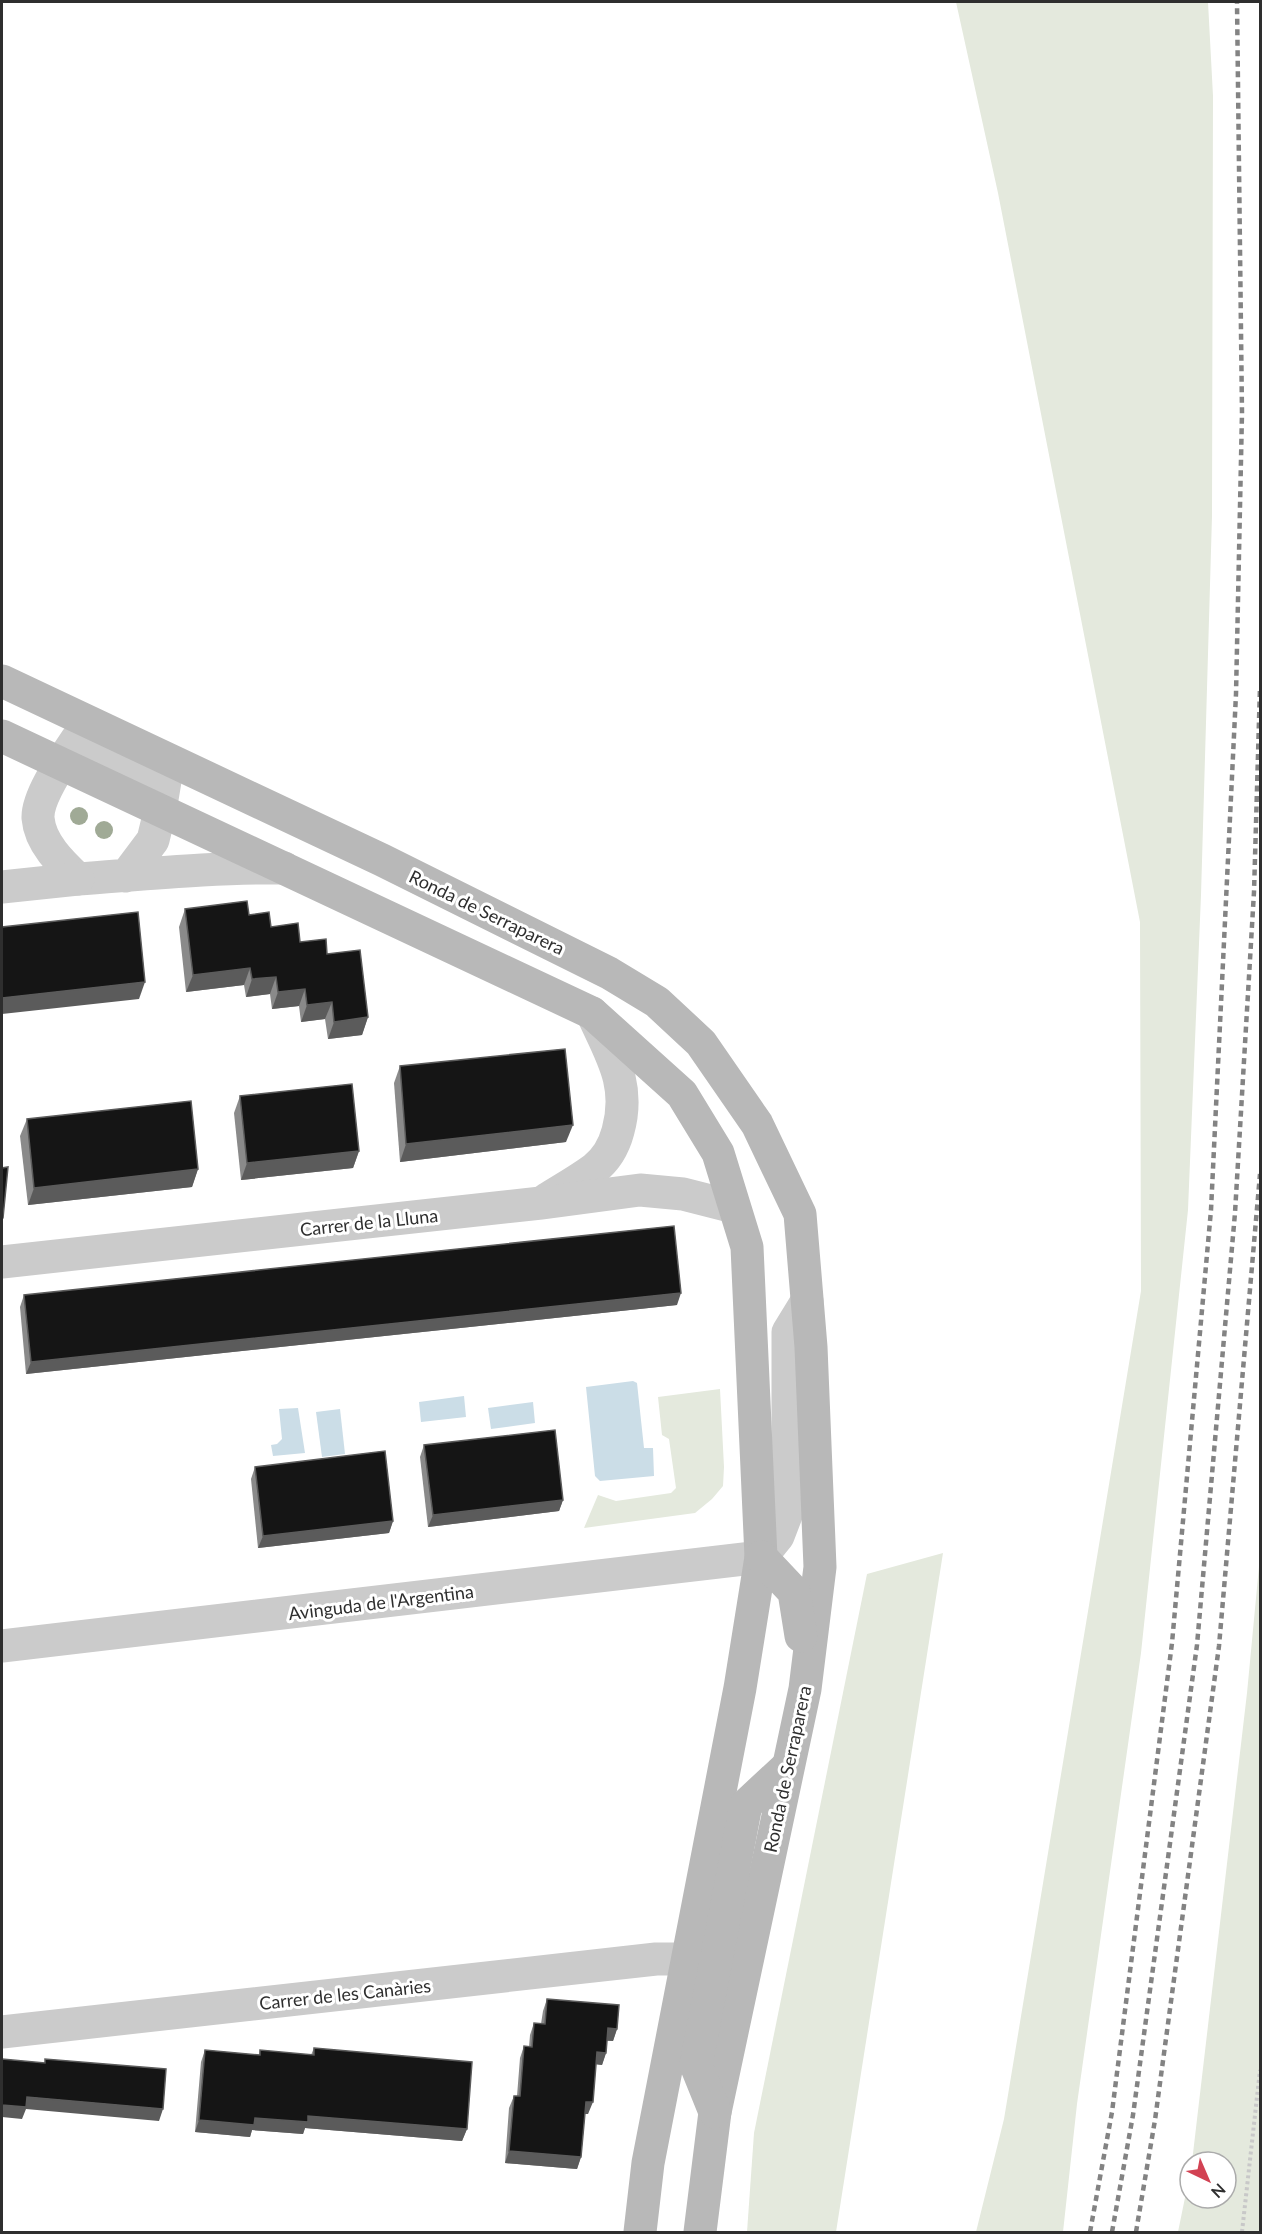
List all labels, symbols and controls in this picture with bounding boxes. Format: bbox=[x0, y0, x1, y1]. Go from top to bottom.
street label: Ronda de Serraparera bbox=[406, 865, 568, 959]
street label: Carrer de la Lluna bbox=[299, 1204, 439, 1240]
street label: Avinguda de l'Argentina bbox=[287, 1580, 475, 1624]
street label: Ronda de Serraparera bbox=[759, 1684, 815, 1854]
street label: Carrer de les Canàries bbox=[258, 1974, 432, 2014]
north arrow bbox=[1178, 2150, 1238, 2210]
text: N bbox=[1208, 2180, 1230, 2202]

